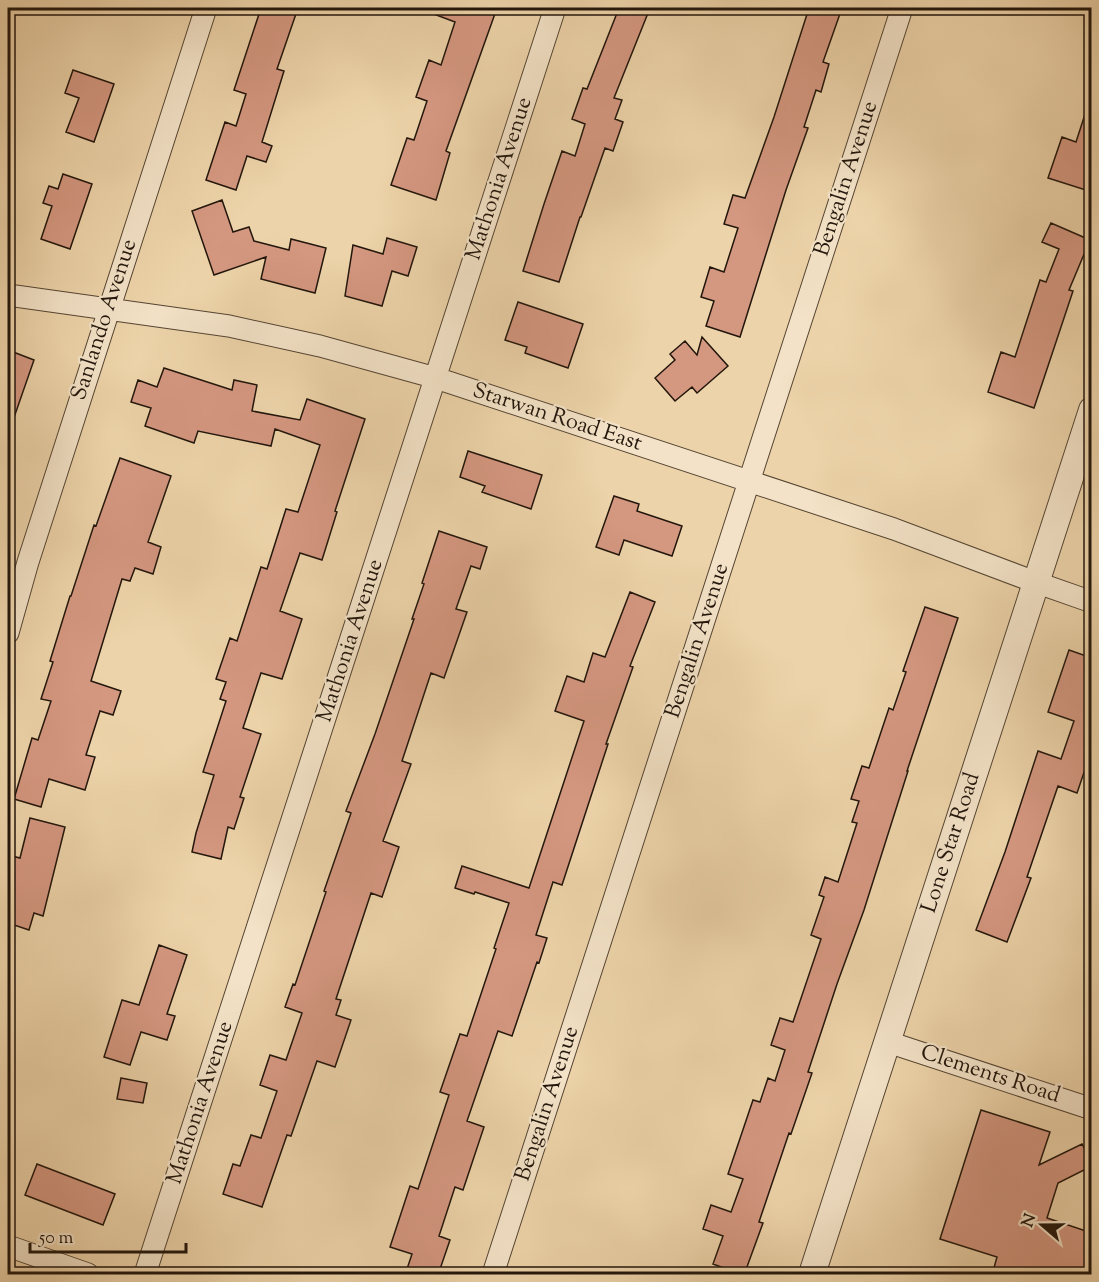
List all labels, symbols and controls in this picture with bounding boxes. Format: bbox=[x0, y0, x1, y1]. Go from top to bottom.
street label: Mathonia Avenue bbox=[459, 93, 541, 265]
street label: Bengalin Avenue bbox=[807, 97, 887, 261]
street label: Sanlando Avenue bbox=[64, 235, 146, 405]
street label: Starwan Road East bbox=[468, 375, 646, 461]
street label: Mathonia Avenue bbox=[310, 555, 392, 727]
street label: Bengalin Avenue bbox=[658, 559, 738, 723]
street label: Lone Star Road bbox=[914, 769, 989, 917]
street label: Mathonia Avenue bbox=[160, 1017, 242, 1189]
street label: Bengalin Avenue bbox=[508, 1022, 588, 1186]
street label: Clements Road bbox=[916, 1037, 1064, 1113]
north arrow bbox=[1012, 1195, 1072, 1255]
text: N bbox=[1017, 1211, 1043, 1231]
scale bar bbox=[30, 1216, 186, 1254]
text: 50 m bbox=[38, 1226, 74, 1252]

